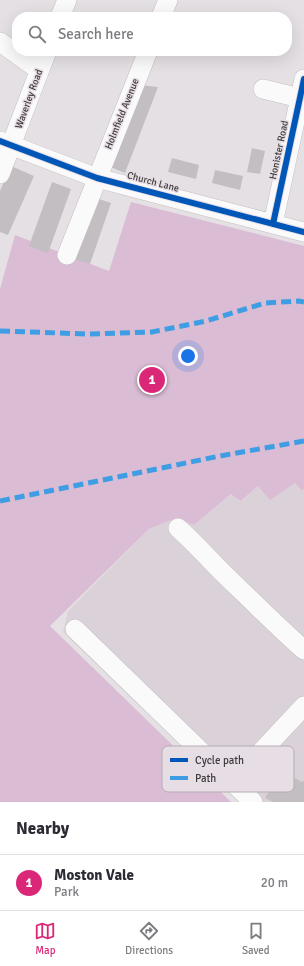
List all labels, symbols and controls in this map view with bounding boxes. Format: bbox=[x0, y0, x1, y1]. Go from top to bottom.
search box bbox=[12, 12, 292, 56]
icon: search bbox=[26, 23, 48, 45]
text: Search here bbox=[58, 25, 134, 43]
street label: Waverley Road bbox=[13, 68, 45, 130]
street label: Holmfield Avenue bbox=[102, 77, 142, 151]
street label: Honister Road bbox=[267, 119, 291, 181]
street label: Church Lane bbox=[126, 169, 180, 195]
your location bbox=[178, 346, 198, 366]
pin: 1 bbox=[139, 365, 165, 395]
legend bbox=[162, 746, 294, 792]
text: Cycle path bbox=[195, 754, 244, 767]
text: Path bbox=[195, 772, 216, 785]
text: Nearby bbox=[16, 818, 69, 839]
text: Moston Vale bbox=[54, 866, 134, 884]
text: 1 bbox=[25, 875, 33, 891]
text: 20 m bbox=[261, 875, 288, 891]
text: Park bbox=[54, 884, 79, 900]
tab: Map bbox=[34, 920, 56, 957]
tab: Directions bbox=[125, 920, 173, 957]
tab: Saved bbox=[242, 920, 270, 957]

